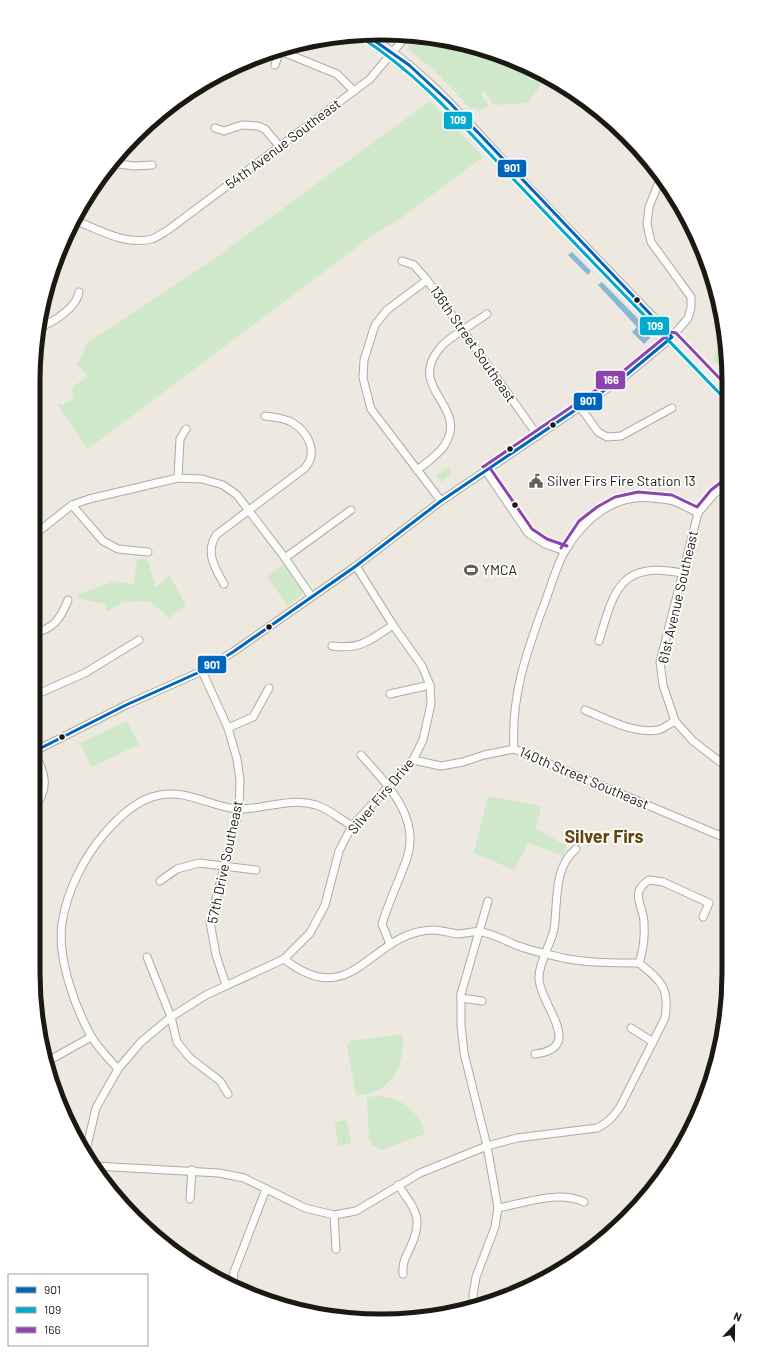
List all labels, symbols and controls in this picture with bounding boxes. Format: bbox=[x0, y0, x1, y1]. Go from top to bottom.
street label: 54th Avenue Southeast bbox=[222, 95, 344, 192]
line badge: 109 bbox=[443, 111, 473, 130]
text: 109 bbox=[450, 113, 466, 126]
line badge: 901 bbox=[497, 159, 527, 178]
text: 901 bbox=[504, 161, 520, 174]
street label: 136th Street Southeast bbox=[427, 282, 520, 405]
unlabelled marker bbox=[632, 295, 642, 305]
line badge: 109 bbox=[639, 316, 670, 336]
text: 109 bbox=[647, 319, 663, 332]
line badge: 166 bbox=[595, 370, 626, 390]
text: 166 bbox=[603, 373, 619, 386]
line badge: 901 bbox=[573, 392, 603, 411]
text: 901 bbox=[580, 394, 596, 407]
unlabelled marker bbox=[548, 420, 558, 430]
unlabelled marker bbox=[505, 444, 515, 454]
place label: Silver Firs Fire Station 13 bbox=[547, 472, 696, 489]
public building icon: Silver Firs Fire Station 13 bbox=[528, 473, 544, 489]
unlabelled marker bbox=[510, 500, 520, 510]
street label: 61st Avenue Southeast bbox=[654, 529, 701, 665]
place label: YMCA bbox=[482, 561, 517, 578]
sports icon: YMCA bbox=[463, 562, 479, 578]
unlabelled marker bbox=[264, 622, 274, 632]
line badge: 901 bbox=[197, 655, 227, 674]
text: 901 bbox=[204, 658, 220, 671]
unlabelled marker bbox=[57, 732, 67, 742]
street label: 140th Street Southeast bbox=[517, 743, 652, 813]
street label: Silver Firs Drive bbox=[344, 754, 417, 837]
street label: 57th Drive Southeast bbox=[203, 799, 246, 925]
district label: Silver Firs bbox=[564, 825, 644, 847]
legend bbox=[8, 1274, 148, 1346]
text: 901 bbox=[44, 1282, 61, 1296]
text: 109 bbox=[44, 1302, 61, 1316]
north arrow bbox=[714, 1306, 754, 1346]
text: N bbox=[732, 1309, 744, 1324]
text: 166 bbox=[44, 1322, 61, 1336]

